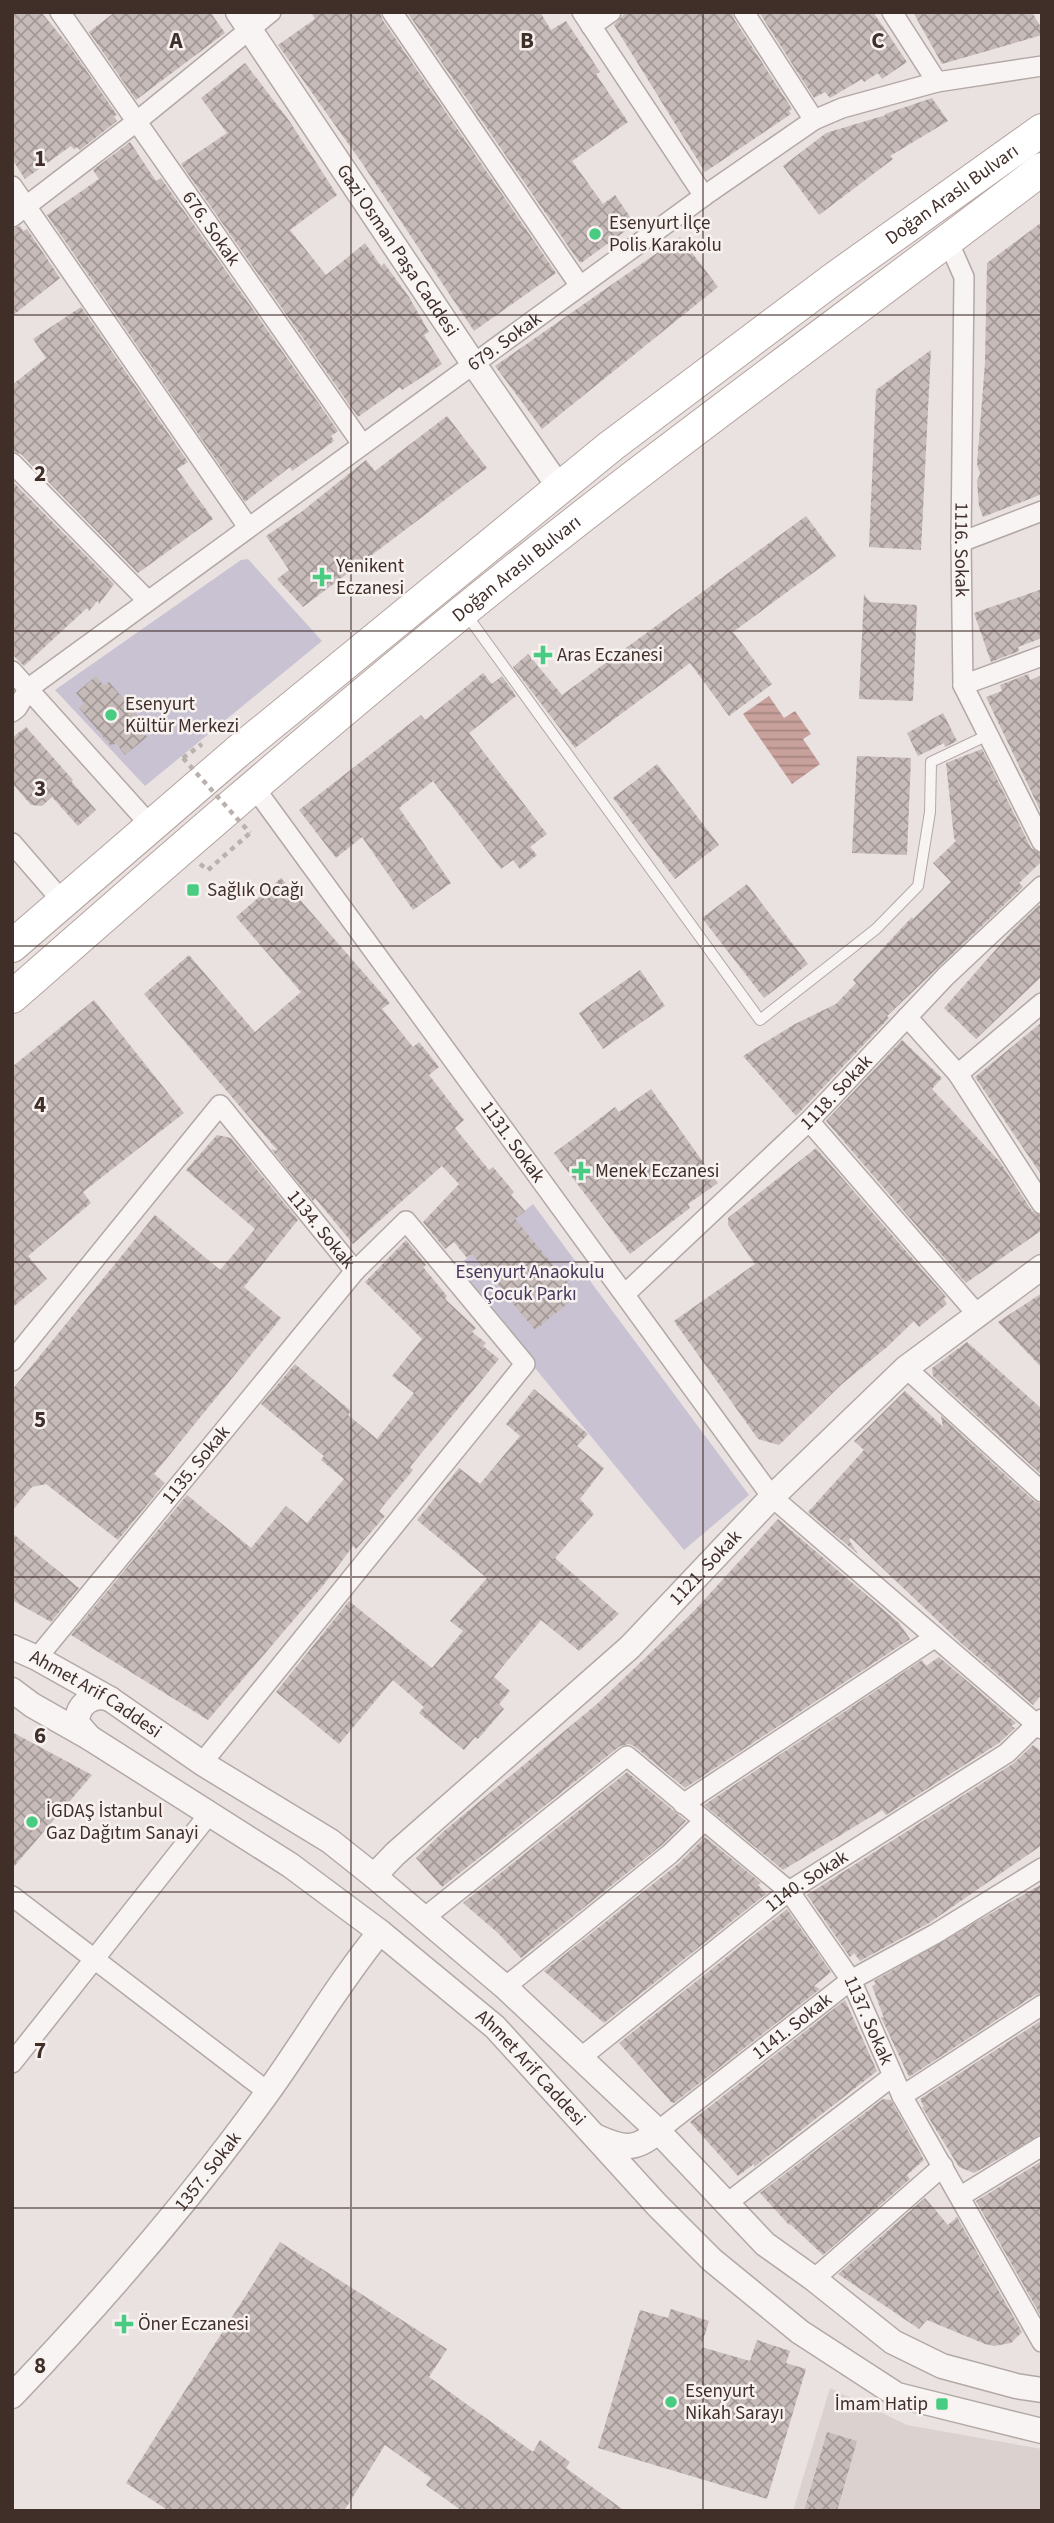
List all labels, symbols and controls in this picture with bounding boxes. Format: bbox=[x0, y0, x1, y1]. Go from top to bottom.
text: A bbox=[168, 24, 183, 57]
text: B bbox=[520, 24, 534, 57]
text: C bbox=[871, 24, 885, 57]
street label: Doğan Araslı Bulvarı bbox=[880, 137, 1024, 251]
text: 1 bbox=[34, 142, 46, 175]
street label: Gazi Osman Paşa Caddesi bbox=[330, 159, 465, 342]
street label: 676. Sokak bbox=[176, 186, 247, 272]
place label: Esenyurt İlçe Polis Karakolu bbox=[609, 210, 722, 259]
marker: Esenyurt İlçe Polis Karakolu bbox=[587, 226, 603, 242]
street label: 679. Sokak bbox=[462, 305, 547, 378]
text: 2 bbox=[34, 457, 46, 490]
street label: 1116. Sokak bbox=[947, 502, 975, 598]
street label: Doğan Araslı Bulvarı bbox=[446, 509, 587, 628]
place label: Yenikent Eczanesi bbox=[335, 553, 405, 602]
marker: Yenikent Eczanesi bbox=[314, 569, 330, 585]
place label: Aras Eczanesi bbox=[557, 642, 663, 669]
marker: Aras Eczanesi bbox=[535, 647, 551, 663]
place label: Esenyurt Kültür Merkezi bbox=[125, 691, 239, 740]
marker: Esenyurt Kültür Merkezi bbox=[103, 707, 119, 723]
text: 3 bbox=[34, 772, 46, 805]
place label: Sağlık Ocağı bbox=[207, 877, 304, 904]
marker: Sağlık Ocağı bbox=[185, 882, 201, 898]
street label: 1118. Sokak bbox=[794, 1048, 879, 1136]
text: 4 bbox=[34, 1088, 46, 1121]
street label: 1131. Sokak bbox=[474, 1095, 552, 1188]
place label: Menek Eczanesi bbox=[595, 1158, 719, 1185]
marker: Menek Eczanesi bbox=[573, 1163, 589, 1179]
street label: 1134. Sokak bbox=[281, 1184, 362, 1275]
park label: Esenyurt Anaokulu Çocuk Parkı bbox=[455, 1259, 605, 1308]
text: 5 bbox=[34, 1403, 46, 1436]
street label: 1135. Sokak bbox=[155, 1419, 237, 1510]
street label: 1121. Sokak bbox=[663, 1523, 748, 1611]
street label: Ahmet Arif Caddesi bbox=[26, 1643, 167, 1744]
text: 6 bbox=[34, 1719, 46, 1752]
place label: İGDAŞ İstanbul Gaz Dağıtım Sanayi bbox=[46, 1798, 199, 1847]
marker: İGDAŞ İstanbul Gaz Dağıtım Sanayi bbox=[24, 1814, 40, 1830]
street label: 1140. Sokak bbox=[759, 1843, 854, 1919]
street label: 1137. Sokak bbox=[837, 1971, 900, 2070]
street label: 1141. Sokak bbox=[746, 1986, 838, 2066]
street label: Ahmet Arif Caddesi bbox=[470, 2003, 592, 2132]
text: 7 bbox=[34, 2034, 46, 2067]
street label: 1357. Sokak bbox=[168, 2125, 248, 2217]
place label: Öner Eczanesi bbox=[138, 2311, 249, 2338]
marker: Öner Eczanesi bbox=[116, 2316, 132, 2332]
text: 8 bbox=[34, 2349, 46, 2382]
place label: Esenyurt Nikah Sarayı bbox=[685, 2378, 784, 2427]
place label: İmam Hatip bbox=[835, 2391, 928, 2418]
marker: Esenyurt Nikah Sarayı bbox=[663, 2394, 679, 2410]
marker: İmam Hatip bbox=[934, 2396, 950, 2412]

